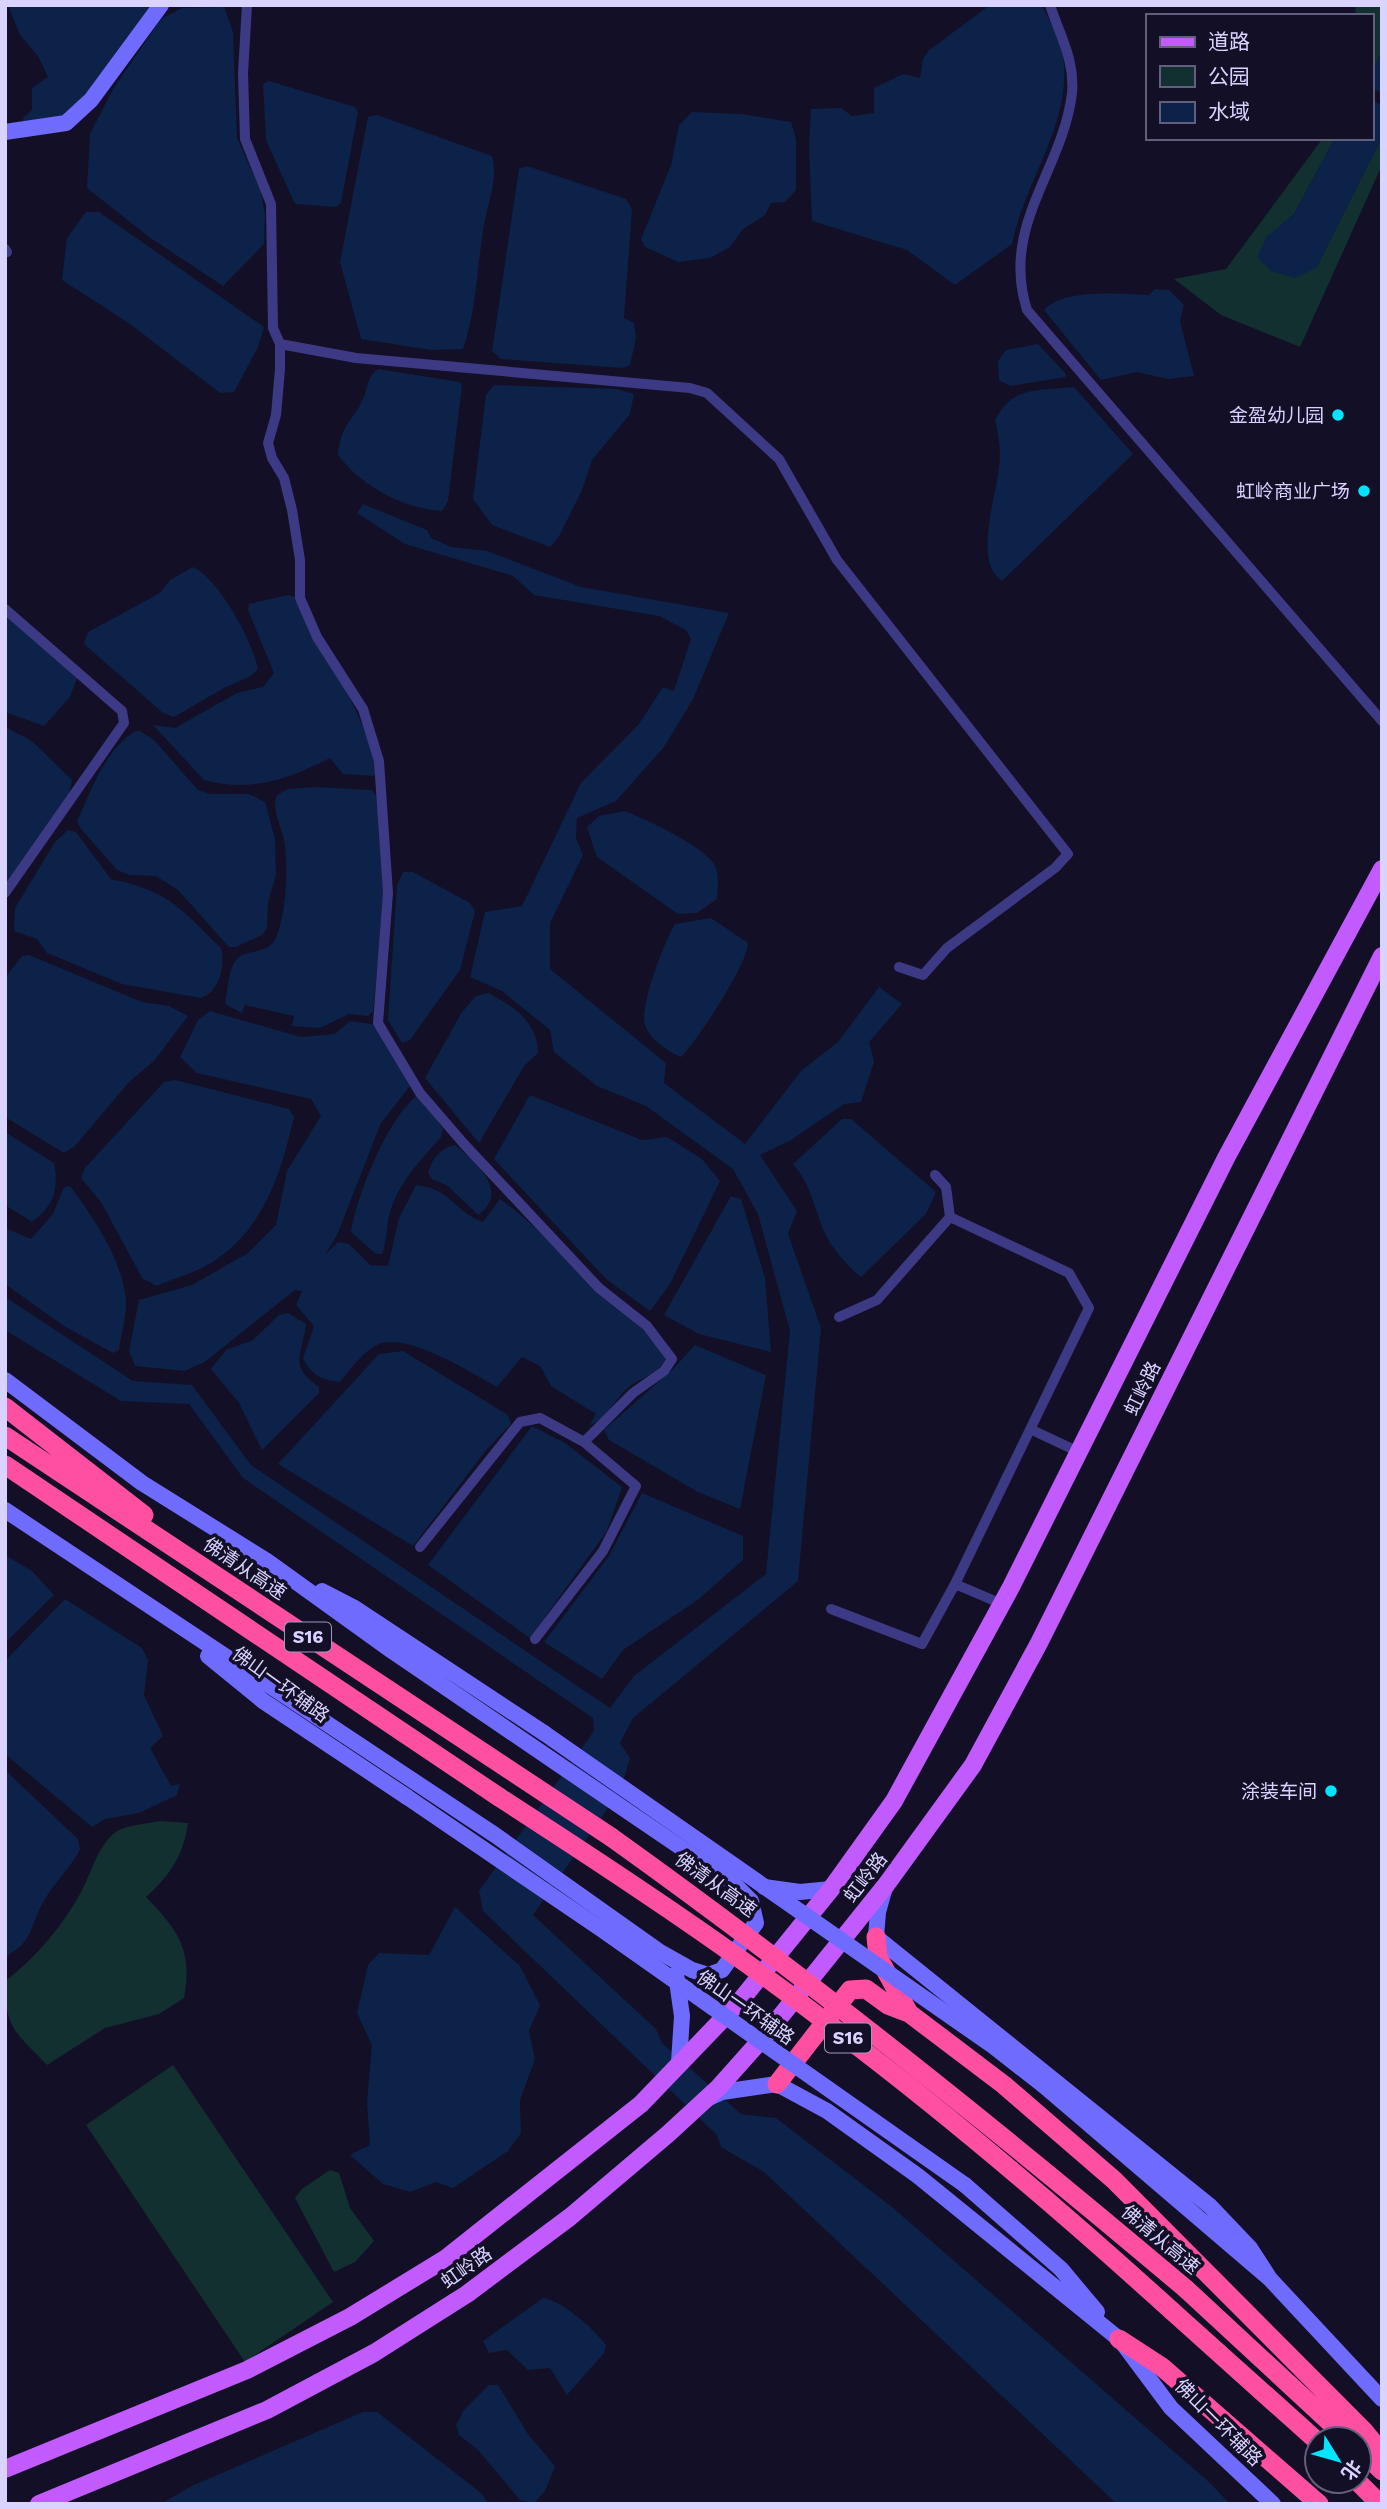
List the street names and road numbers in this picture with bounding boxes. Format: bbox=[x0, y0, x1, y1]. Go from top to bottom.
street label: 虹岭路 bbox=[1120, 1358, 1165, 1419]
street label: 佛清从高速 bbox=[199, 1532, 291, 1605]
road number: S16 bbox=[285, 1622, 331, 1652]
street label: 佛山一环辅路 bbox=[228, 1642, 334, 1727]
street label: 佛清从高速 bbox=[671, 1847, 761, 1922]
street label: 虹岭路 bbox=[839, 1848, 892, 1907]
street label: 佛山一环辅路 bbox=[692, 1965, 799, 2050]
road number: S16 bbox=[825, 2024, 871, 2052]
street label: 佛清从高速 bbox=[1117, 2200, 1204, 2279]
street label: 虹岭路 bbox=[436, 2242, 496, 2293]
street label: 佛山一环辅路 bbox=[1170, 2374, 1267, 2471]

